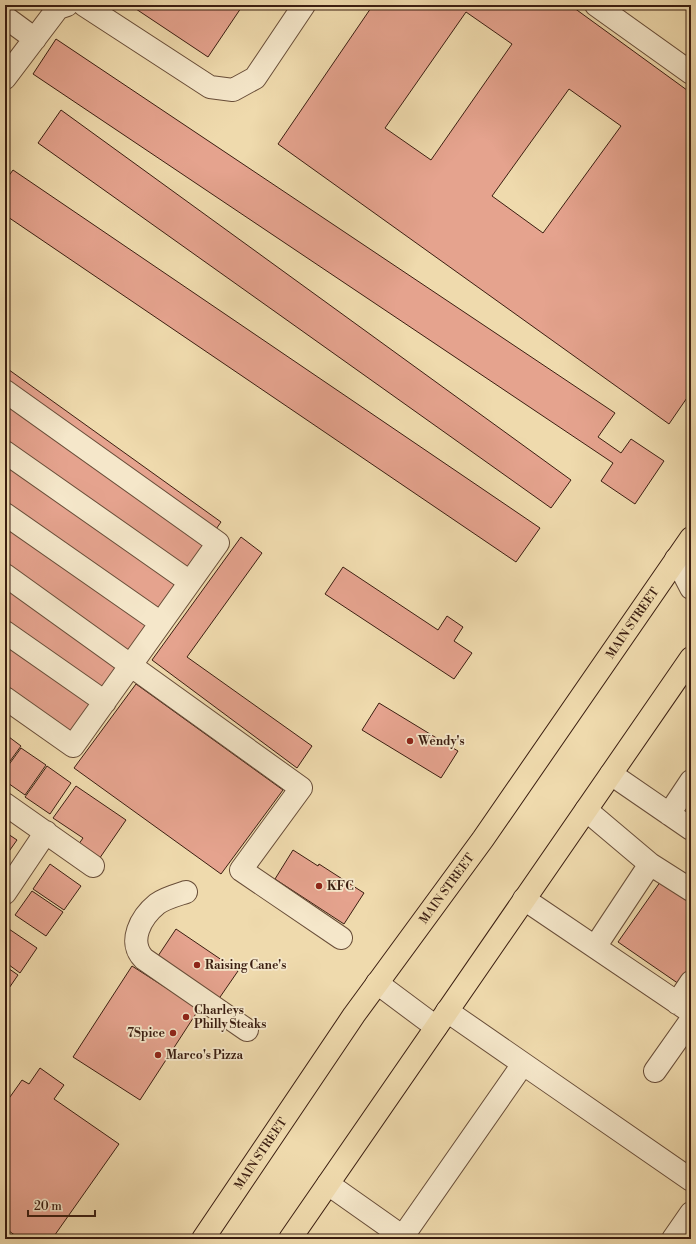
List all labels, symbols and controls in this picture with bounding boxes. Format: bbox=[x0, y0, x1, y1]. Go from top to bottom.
street label: MAIN STREET bbox=[602, 584, 662, 661]
place label: Wendy's bbox=[417, 734, 465, 749]
marker: Wendy's bbox=[405, 736, 415, 746]
street label: MAIN STREET bbox=[416, 850, 478, 926]
place label: KFC bbox=[327, 879, 354, 894]
marker: KFC bbox=[314, 881, 324, 891]
place label: Raising Cane's bbox=[205, 958, 286, 973]
marker: Raising Cane's bbox=[192, 960, 202, 970]
place label: Charleys Philly Steaks bbox=[194, 1003, 266, 1032]
marker: Charleys Philly Steaks bbox=[181, 1012, 191, 1022]
place label: 7Spice bbox=[127, 1026, 166, 1041]
marker: 7Spice bbox=[168, 1028, 178, 1038]
place label: Marco's Pizza bbox=[166, 1048, 244, 1063]
marker: Marco's Pizza bbox=[153, 1050, 163, 1060]
street label: MAIN STREET bbox=[231, 1114, 290, 1192]
scale bar bbox=[28, 1192, 95, 1218]
text: 20 m bbox=[34, 1199, 62, 1214]

